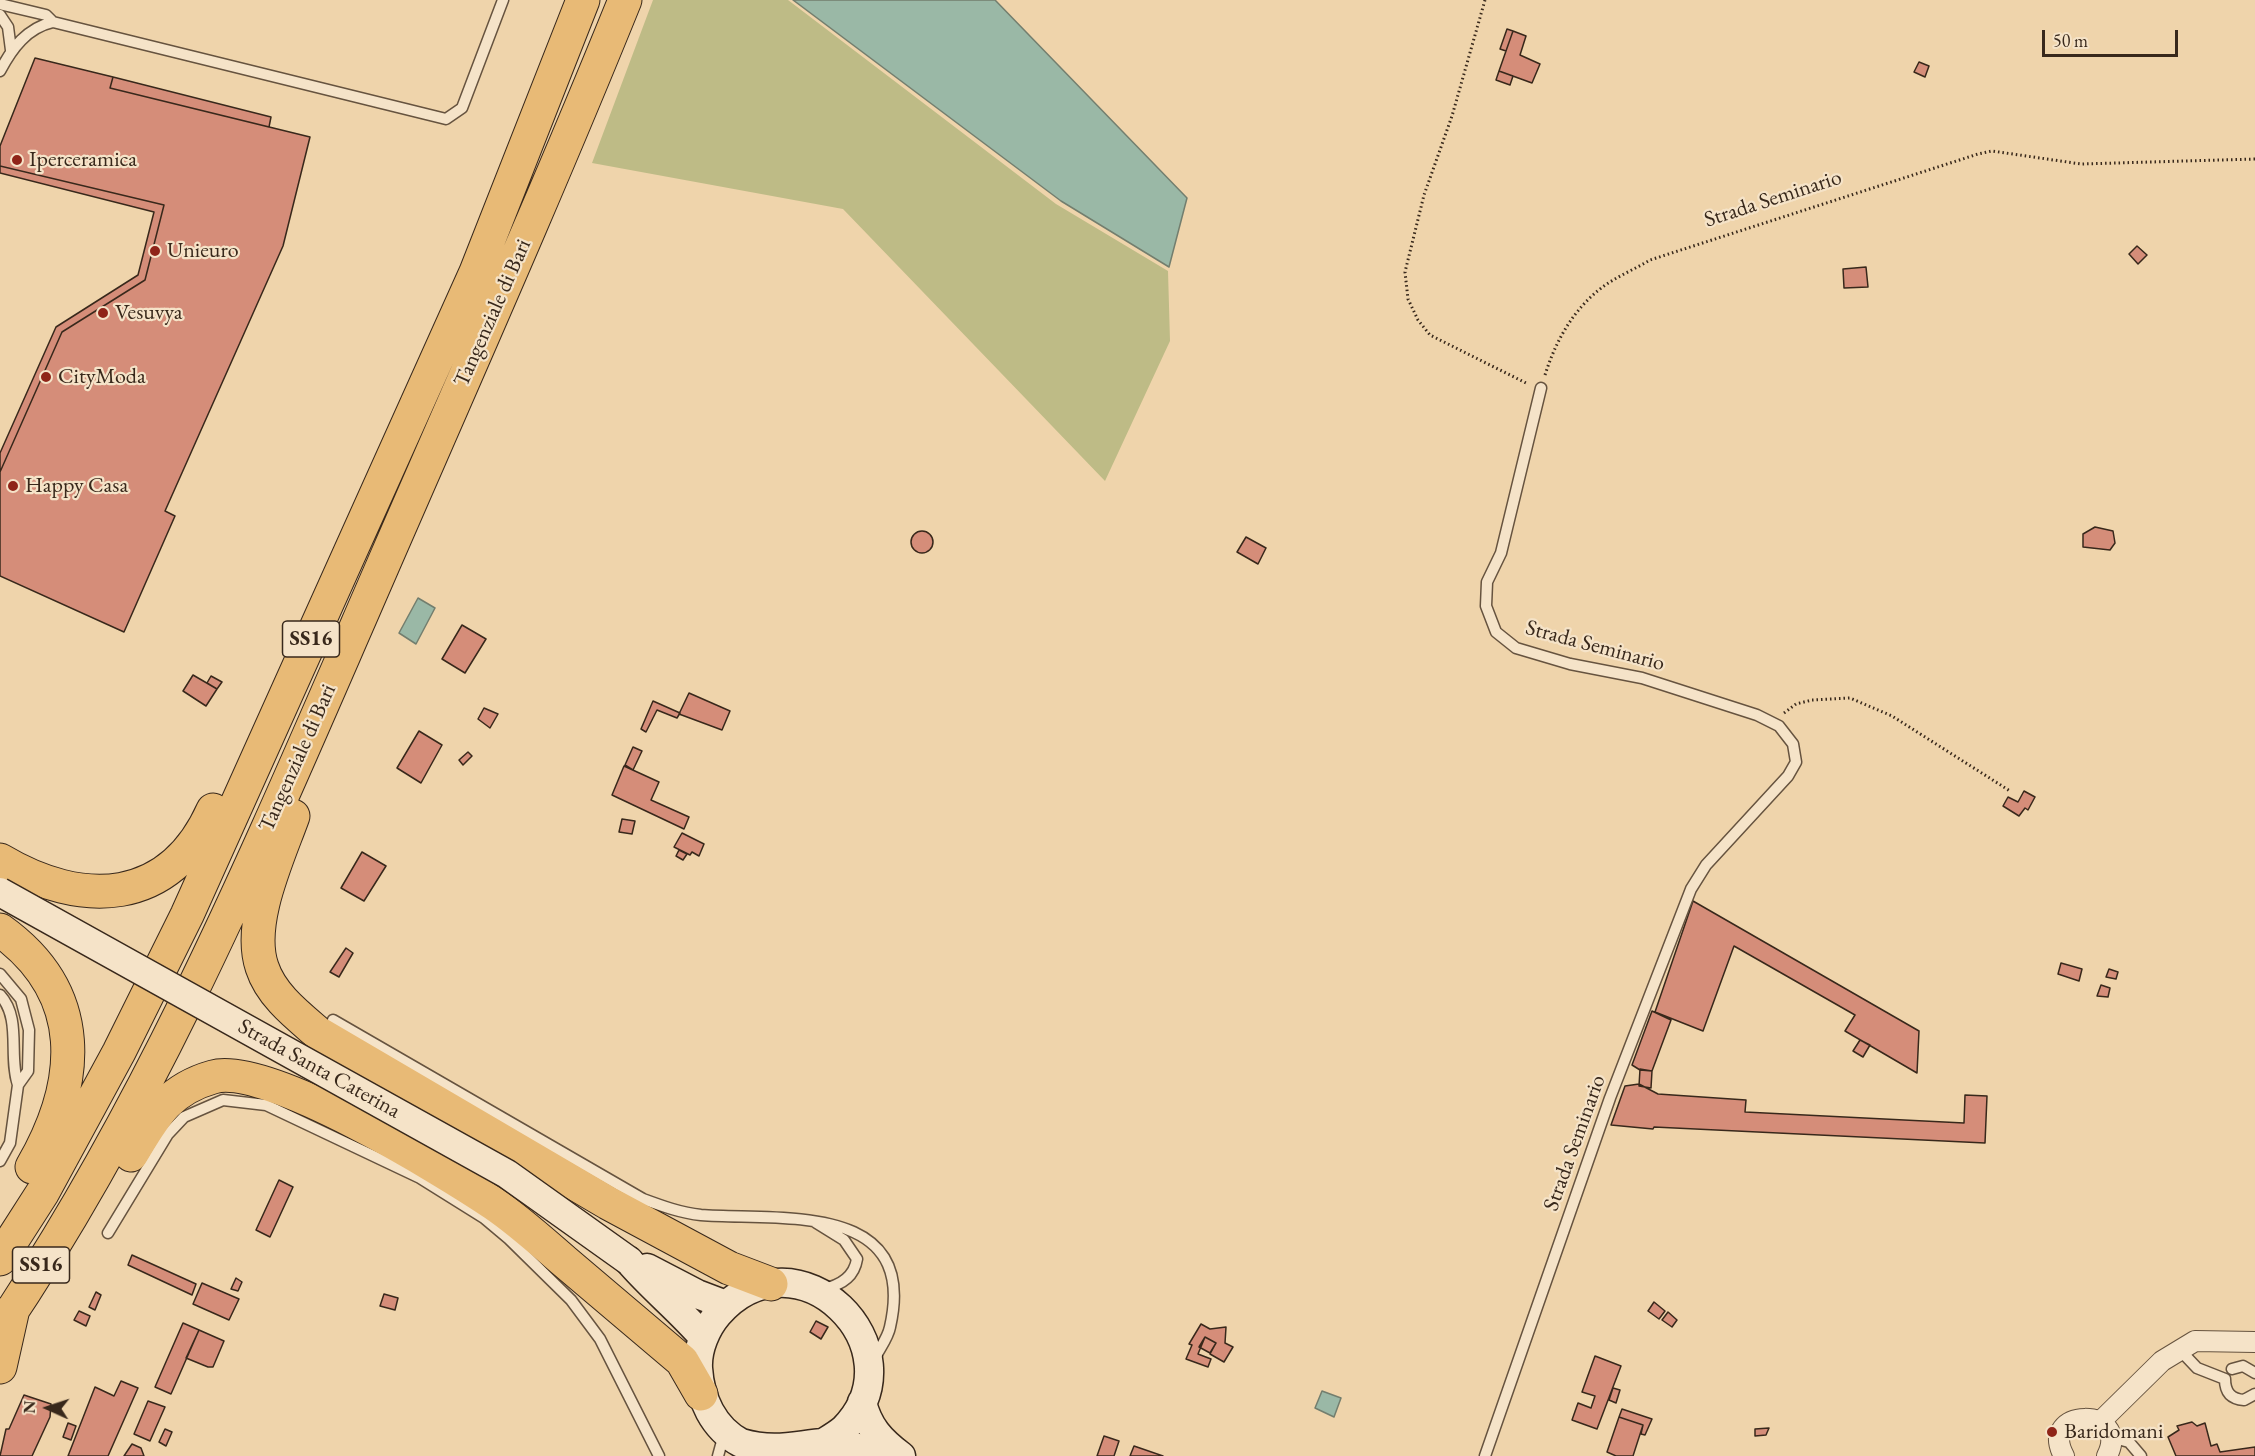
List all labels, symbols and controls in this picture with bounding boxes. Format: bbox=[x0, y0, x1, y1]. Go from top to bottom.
scale bar bbox=[2045, 18, 2182, 56]
text: 50 m bbox=[2053, 29, 2088, 52]
place label: Iperceramica bbox=[29, 147, 137, 173]
marker: Iperceramica bbox=[10, 153, 24, 167]
street label: Strada Seminario bbox=[1701, 164, 1845, 234]
street label: Tangenziale di Bari bbox=[449, 235, 537, 391]
place label: Unieuro bbox=[167, 238, 239, 264]
marker: Unieuro bbox=[148, 244, 162, 258]
place label: Vesuvya bbox=[115, 300, 183, 326]
marker: Vesuvya bbox=[96, 306, 110, 320]
place label: CityModa bbox=[58, 364, 146, 390]
marker: CityModa bbox=[39, 370, 53, 384]
place label: Happy Casa bbox=[25, 473, 128, 499]
marker: Happy Casa bbox=[6, 479, 20, 493]
street label: Strada Seminario bbox=[1523, 615, 1667, 677]
road number: SS16 bbox=[282, 621, 340, 657]
street label: Tangenziale di Bari bbox=[254, 680, 342, 836]
street label: Strada Santa Caterina bbox=[233, 1014, 405, 1124]
street label: Strada Seminario bbox=[1538, 1071, 1612, 1215]
road number: SS16 bbox=[12, 1247, 70, 1283]
north arrow bbox=[18, 1378, 78, 1438]
text: N bbox=[19, 1400, 40, 1414]
place label: Baridomani bbox=[2064, 1419, 2163, 1445]
marker: Baridomani bbox=[2045, 1425, 2059, 1439]

